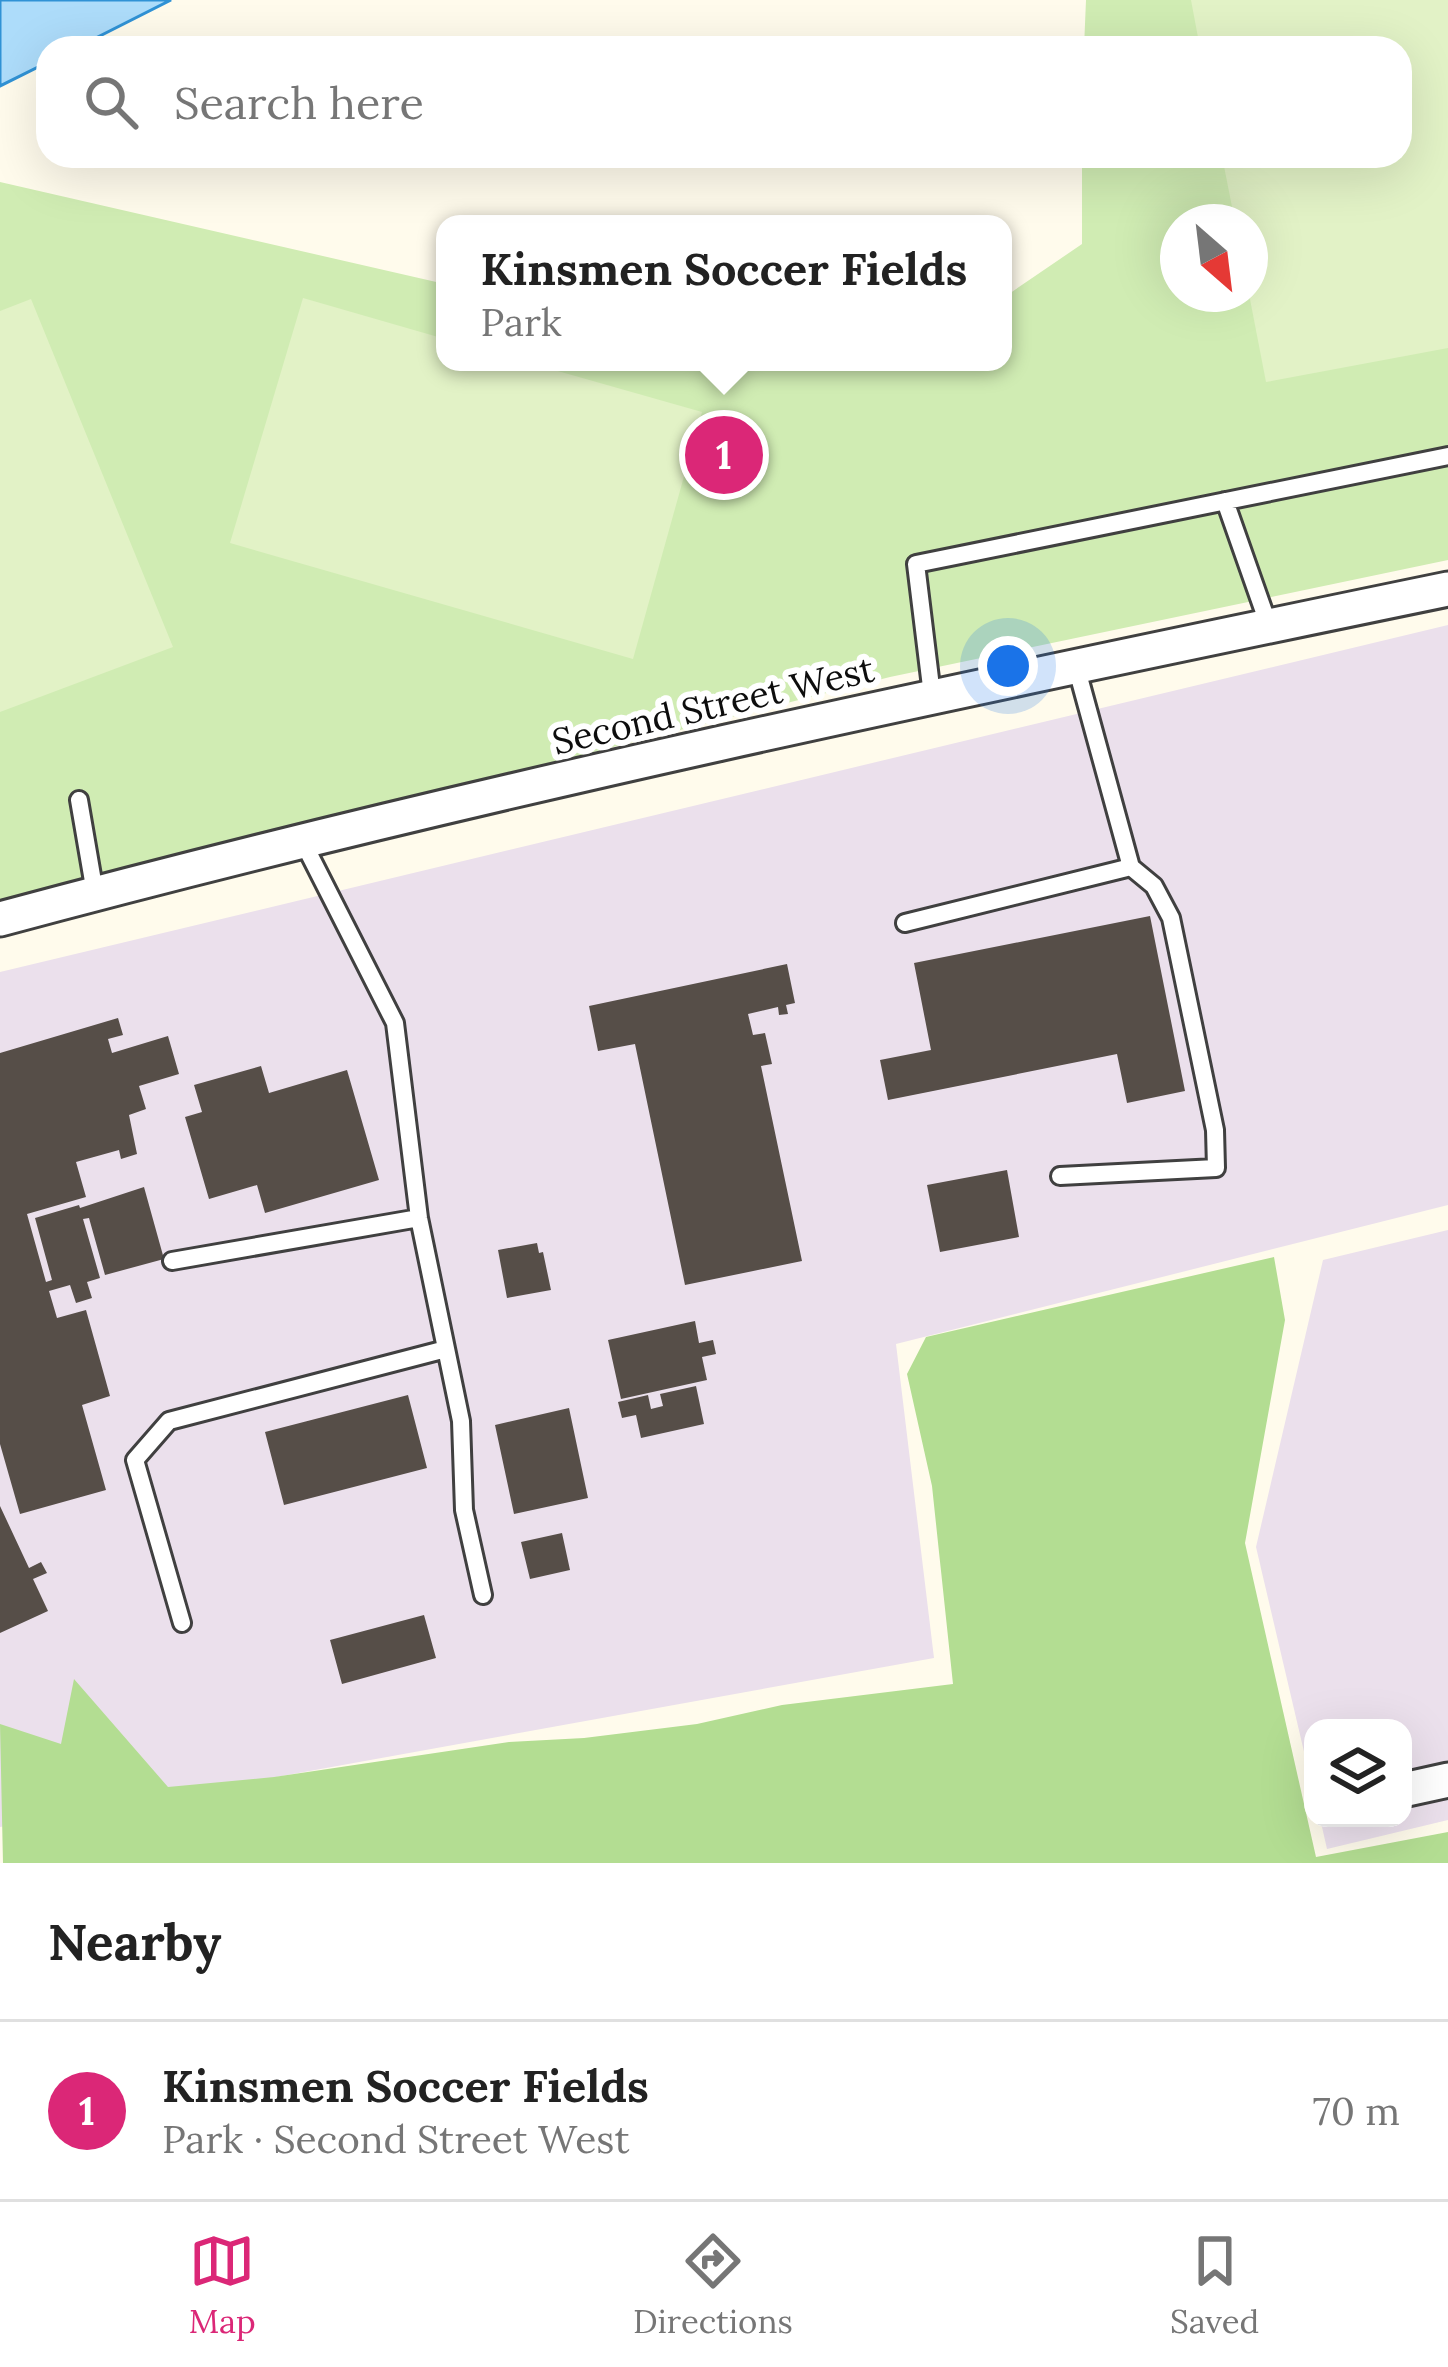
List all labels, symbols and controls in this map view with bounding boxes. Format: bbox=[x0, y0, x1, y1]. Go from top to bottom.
search box bbox=[36, 36, 1412, 168]
icon: search bbox=[78, 69, 144, 135]
text: Search here bbox=[174, 74, 424, 131]
north arrow bbox=[1160, 204, 1268, 312]
popup bbox=[436, 215, 1012, 371]
text: Kinsmen Soccer Fields bbox=[481, 240, 967, 297]
text: Park bbox=[481, 297, 562, 347]
pin: 1 bbox=[685, 410, 763, 500]
your location bbox=[978, 636, 1038, 696]
street label: Second Street West bbox=[548, 646, 878, 764]
map controls bbox=[1304, 1719, 1412, 1827]
button: layers bbox=[1304, 1719, 1412, 1827]
text: Nearby bbox=[48, 1909, 221, 1974]
text: Kinsmen Soccer Fields bbox=[162, 2057, 649, 2114]
text: 1 bbox=[79, 2086, 95, 2136]
text: 70 m bbox=[1313, 2086, 1400, 2136]
text: Park · Second Street West bbox=[162, 2114, 630, 2164]
tab: Map bbox=[189, 2228, 256, 2342]
tab: Directions bbox=[633, 2228, 793, 2342]
tab: Saved bbox=[1170, 2228, 1259, 2342]

